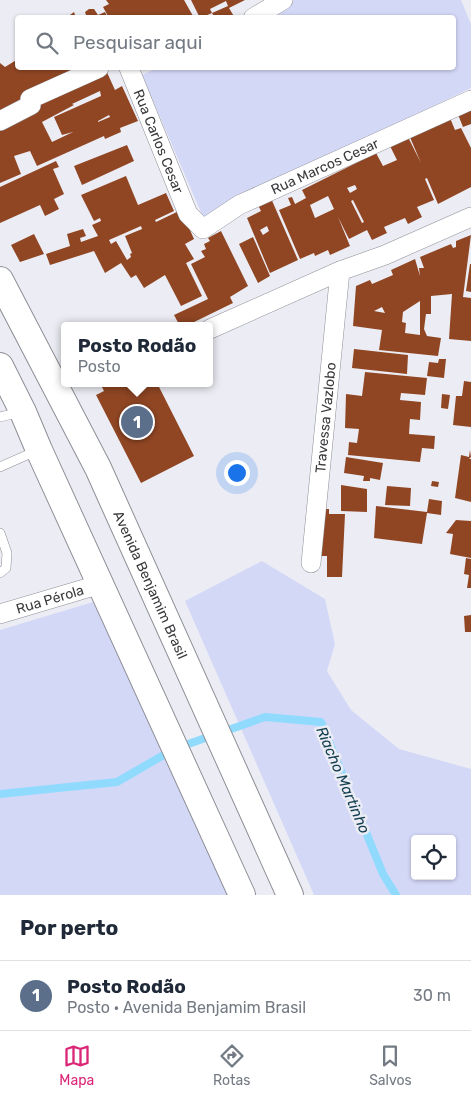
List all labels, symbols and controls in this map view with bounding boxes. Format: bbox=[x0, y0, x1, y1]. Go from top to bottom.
search box bbox=[15, 15, 456, 70]
icon: search bbox=[33, 29, 61, 57]
text: Pesquisar aqui bbox=[73, 31, 202, 54]
street label: Rua Carlos Cesar bbox=[130, 87, 187, 197]
street label: Rua Marcos Cesar bbox=[268, 135, 382, 198]
popup bbox=[61, 322, 213, 387]
text: Posto Rodão bbox=[78, 334, 196, 357]
text: Posto bbox=[78, 357, 121, 376]
street label: Travessa Vazlobo bbox=[312, 362, 340, 474]
pin: 1 bbox=[121, 403, 153, 441]
your location bbox=[224, 460, 250, 486]
street label: Avenida Benjamim Brasil bbox=[109, 508, 191, 662]
street label: Rua Pérola bbox=[14, 582, 86, 618]
water label: Riacho Martinho bbox=[312, 724, 374, 837]
map controls bbox=[411, 835, 456, 880]
button: locate bbox=[411, 835, 456, 880]
text: Por perto bbox=[20, 915, 118, 940]
text: Posto Rodão bbox=[67, 975, 186, 998]
text: 1 bbox=[32, 986, 40, 1005]
text: 30 m bbox=[413, 986, 451, 1005]
text: Posto · Avenida Benjamim Brasil bbox=[67, 998, 306, 1017]
tab: Mapa bbox=[59, 1042, 94, 1089]
tab: Rotas bbox=[213, 1042, 250, 1089]
tab: Salvos bbox=[369, 1042, 412, 1089]

